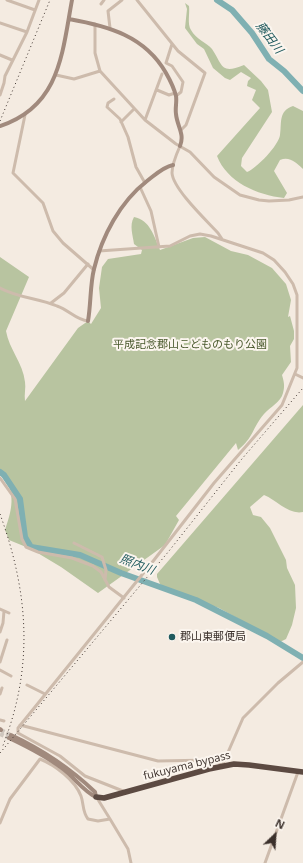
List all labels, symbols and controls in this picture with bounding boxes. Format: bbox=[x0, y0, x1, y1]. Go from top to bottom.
water label: 藤田川 bbox=[252, 19, 286, 57]
park label: 平成記念郡山こどものもり公園 bbox=[113, 338, 267, 352]
water label: 照内川 bbox=[118, 552, 156, 578]
place label: 郡山東郵便局 bbox=[180, 630, 246, 644]
marker: 郡山東郵便局 bbox=[167, 632, 177, 642]
street label: fukuyama bypass bbox=[142, 749, 232, 783]
north arrow bbox=[255, 815, 295, 855]
text: N bbox=[273, 815, 288, 832]

